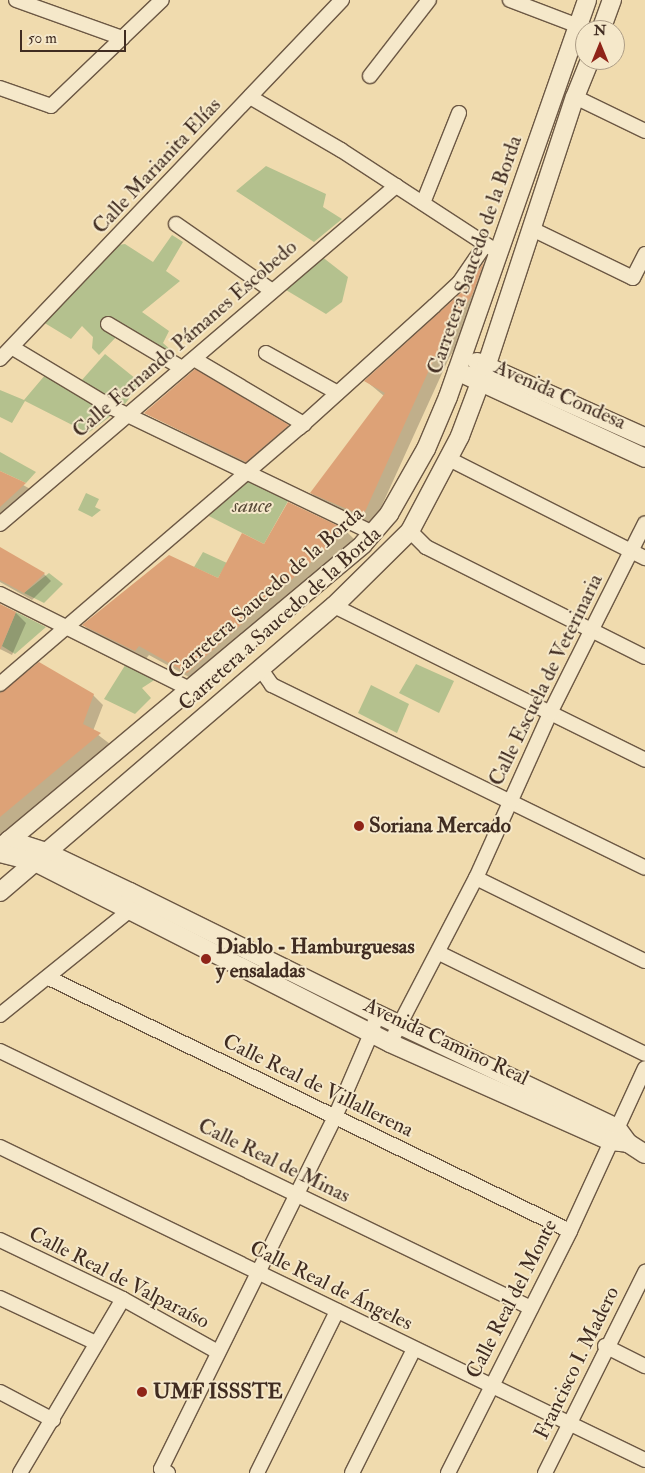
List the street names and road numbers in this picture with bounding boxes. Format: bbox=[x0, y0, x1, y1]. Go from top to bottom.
street label: Calle Marianita Elías bbox=[88, 93, 226, 239]
street label: Carretera Saucedo de la Borda bbox=[422, 132, 528, 378]
street label: Calle Fernando Pámanes Escobedo bbox=[68, 235, 302, 443]
street label: Avenida Condesa bbox=[490, 355, 630, 435]
street label: Carretera Saucedo de la Borda bbox=[163, 501, 369, 685]
street label: Carretera a Saucedo de la Borda bbox=[174, 521, 386, 717]
street label: Calle Escuela de Veterinaria bbox=[484, 570, 608, 790]
street label: Avenida Camino Real bbox=[360, 993, 532, 1091]
street label: Calle Real de Villallerena bbox=[219, 1029, 417, 1143]
street label: Calle Real de Minas bbox=[194, 1113, 354, 1209]
street label: Calle Real del Monte bbox=[461, 1215, 563, 1383]
street label: Calle Real de Valparaíso bbox=[25, 1222, 213, 1334]
street label: Calle Real de Ángeles bbox=[245, 1236, 417, 1336]
street label: Francisco I. Madero bbox=[529, 1282, 625, 1444]

